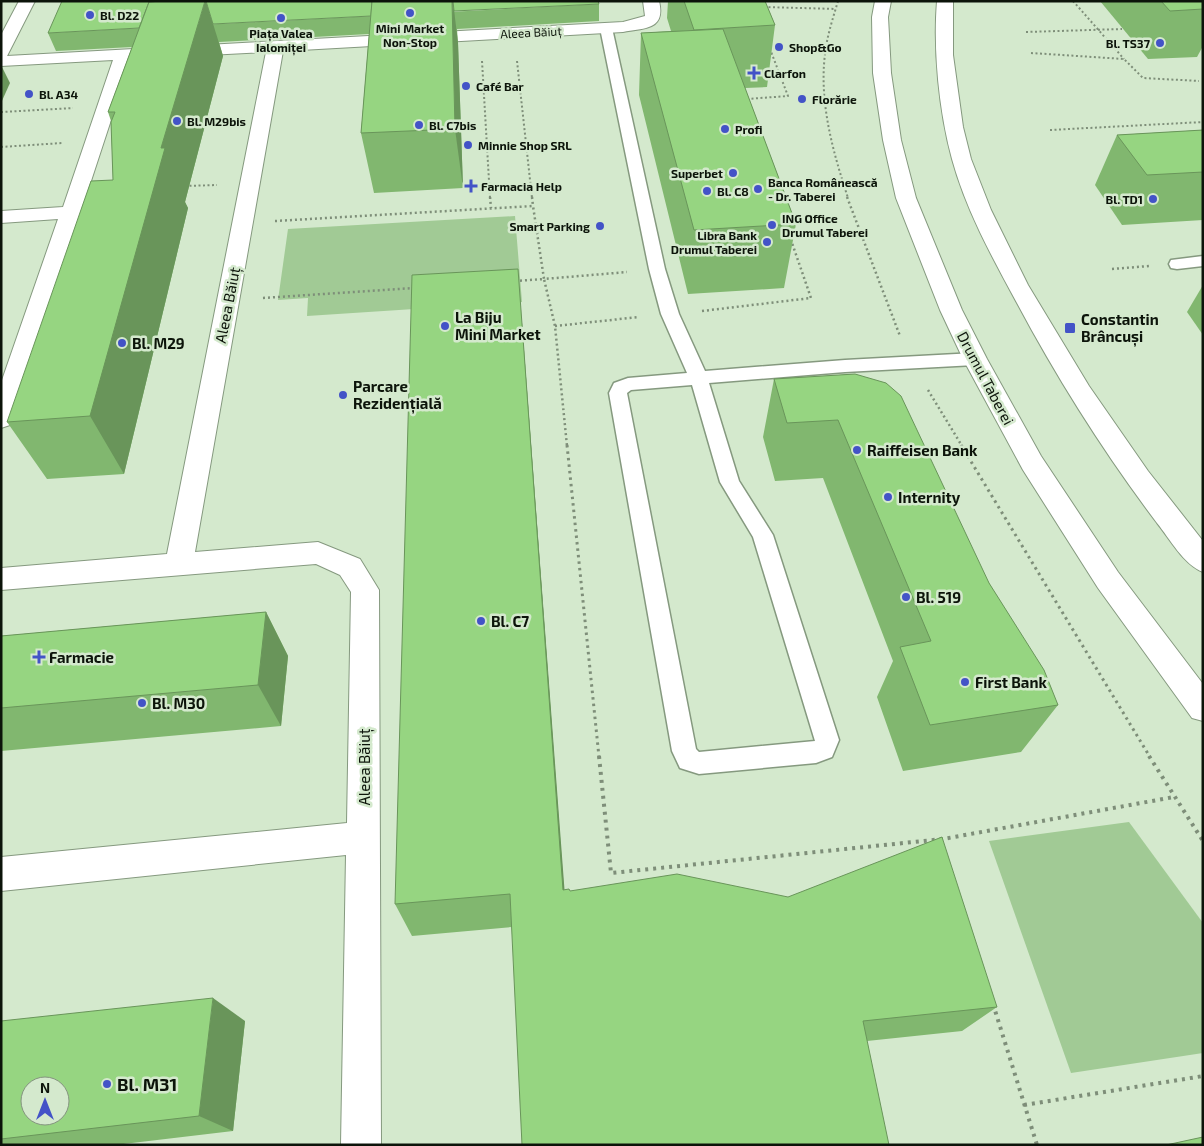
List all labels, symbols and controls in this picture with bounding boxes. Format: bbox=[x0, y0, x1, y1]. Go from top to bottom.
marker: Mini Market Non-Stop bbox=[404, 7, 416, 19]
place label: Bl. D22 bbox=[100, 8, 139, 22]
marker: Bl. D22 bbox=[84, 9, 96, 21]
marker: Piața Valea Ialomiței bbox=[275, 12, 287, 24]
place label: Mini Market Non-Stop bbox=[376, 21, 444, 49]
street label: Aleea Băiuț bbox=[500, 23, 563, 43]
place label: Piața Valea Ialomiței bbox=[249, 26, 313, 56]
place label: Bl. TS37 bbox=[1106, 36, 1151, 50]
marker: Bl. TS37 bbox=[1154, 37, 1166, 49]
place label: Shop&Go bbox=[789, 40, 842, 54]
marker: Shop&Go bbox=[773, 41, 785, 53]
place label: Clarfon bbox=[764, 66, 806, 80]
marker: Clarfon bbox=[748, 67, 760, 79]
place label: Café Bar bbox=[476, 79, 524, 93]
marker: Café Bar bbox=[460, 80, 472, 92]
place label: Bl. A34 bbox=[39, 87, 78, 101]
marker: Bl. A34 bbox=[23, 88, 35, 100]
place label: Florărie bbox=[812, 92, 857, 106]
marker: Florărie bbox=[796, 93, 808, 105]
place label: Bl. M29bis bbox=[187, 114, 246, 128]
marker: Bl. M29bis bbox=[171, 115, 183, 127]
place label: Bl. C7bis bbox=[429, 118, 476, 132]
marker: Bl. C7bis bbox=[413, 119, 425, 131]
place label: Profi bbox=[735, 122, 763, 136]
marker: Profi bbox=[719, 123, 731, 135]
place label: Minnie Shop SRL bbox=[478, 138, 572, 152]
marker: Minnie Shop SRL bbox=[462, 139, 474, 151]
place label: Superbet bbox=[671, 166, 723, 180]
marker: Superbet bbox=[727, 167, 739, 179]
place label: Banca Românească - Dr. Taberei bbox=[768, 175, 878, 203]
place label: Farmacia Help bbox=[481, 179, 562, 193]
marker: Farmacia Help bbox=[465, 180, 477, 192]
marker: Banca Românească - Dr. Taberei bbox=[752, 183, 764, 195]
place label: Bl. C8 bbox=[717, 184, 749, 198]
marker: Bl. C8 bbox=[701, 185, 713, 197]
place label: Bl. TD1 bbox=[1106, 192, 1143, 206]
marker: Bl. TD1 bbox=[1147, 193, 1159, 205]
place label: ING Office Drumul Taberei bbox=[782, 211, 868, 239]
place label: Smart Parking bbox=[509, 219, 590, 233]
marker: ING Office Drumul Taberei bbox=[766, 219, 778, 231]
marker: Smart Parking bbox=[594, 220, 606, 232]
place label: Libra Bank Drumul Taberei bbox=[671, 228, 757, 256]
marker: Libra Bank Drumul Taberei bbox=[761, 236, 773, 248]
street label: Aleea Băiuț bbox=[211, 265, 245, 345]
place label: La Biju Mini Market bbox=[455, 308, 541, 343]
place label: Constantin Brâncuși bbox=[1081, 310, 1159, 347]
marker: La Biju Mini Market bbox=[439, 320, 451, 332]
marker: Constantin Brâncuși bbox=[1063, 321, 1077, 335]
street label: Drumul Taberei bbox=[954, 328, 1018, 428]
place label: Bl. M29 bbox=[132, 334, 185, 352]
marker: Bl. M29 bbox=[116, 337, 128, 349]
place label: Parcare Rezidențială bbox=[353, 377, 442, 414]
marker: Parcare Rezidențială bbox=[337, 389, 349, 401]
place label: Raiffeisen Bank bbox=[867, 441, 978, 459]
marker: Raiffeisen Bank bbox=[851, 444, 863, 456]
place label: Internity bbox=[898, 488, 961, 507]
marker: Internity bbox=[882, 491, 894, 503]
place label: Bl. 519 bbox=[916, 588, 961, 606]
marker: Bl. 519 bbox=[900, 591, 912, 603]
place label: Bl. C7 bbox=[491, 612, 529, 630]
marker: Bl. C7 bbox=[475, 615, 487, 627]
place label: Farmacie bbox=[49, 648, 114, 666]
marker: Farmacie bbox=[33, 651, 45, 663]
place label: First Bank bbox=[975, 673, 1047, 691]
marker: First Bank bbox=[959, 676, 971, 688]
place label: Bl. M30 bbox=[152, 694, 205, 712]
marker: Bl. M30 bbox=[136, 697, 148, 709]
street label: Aleea Băiuț bbox=[355, 728, 375, 806]
place label: Bl. M31 bbox=[117, 1073, 177, 1095]
north arrow bbox=[20, 1076, 70, 1126]
marker: Bl. M31 bbox=[101, 1078, 113, 1090]
text: N bbox=[40, 1079, 50, 1096]

